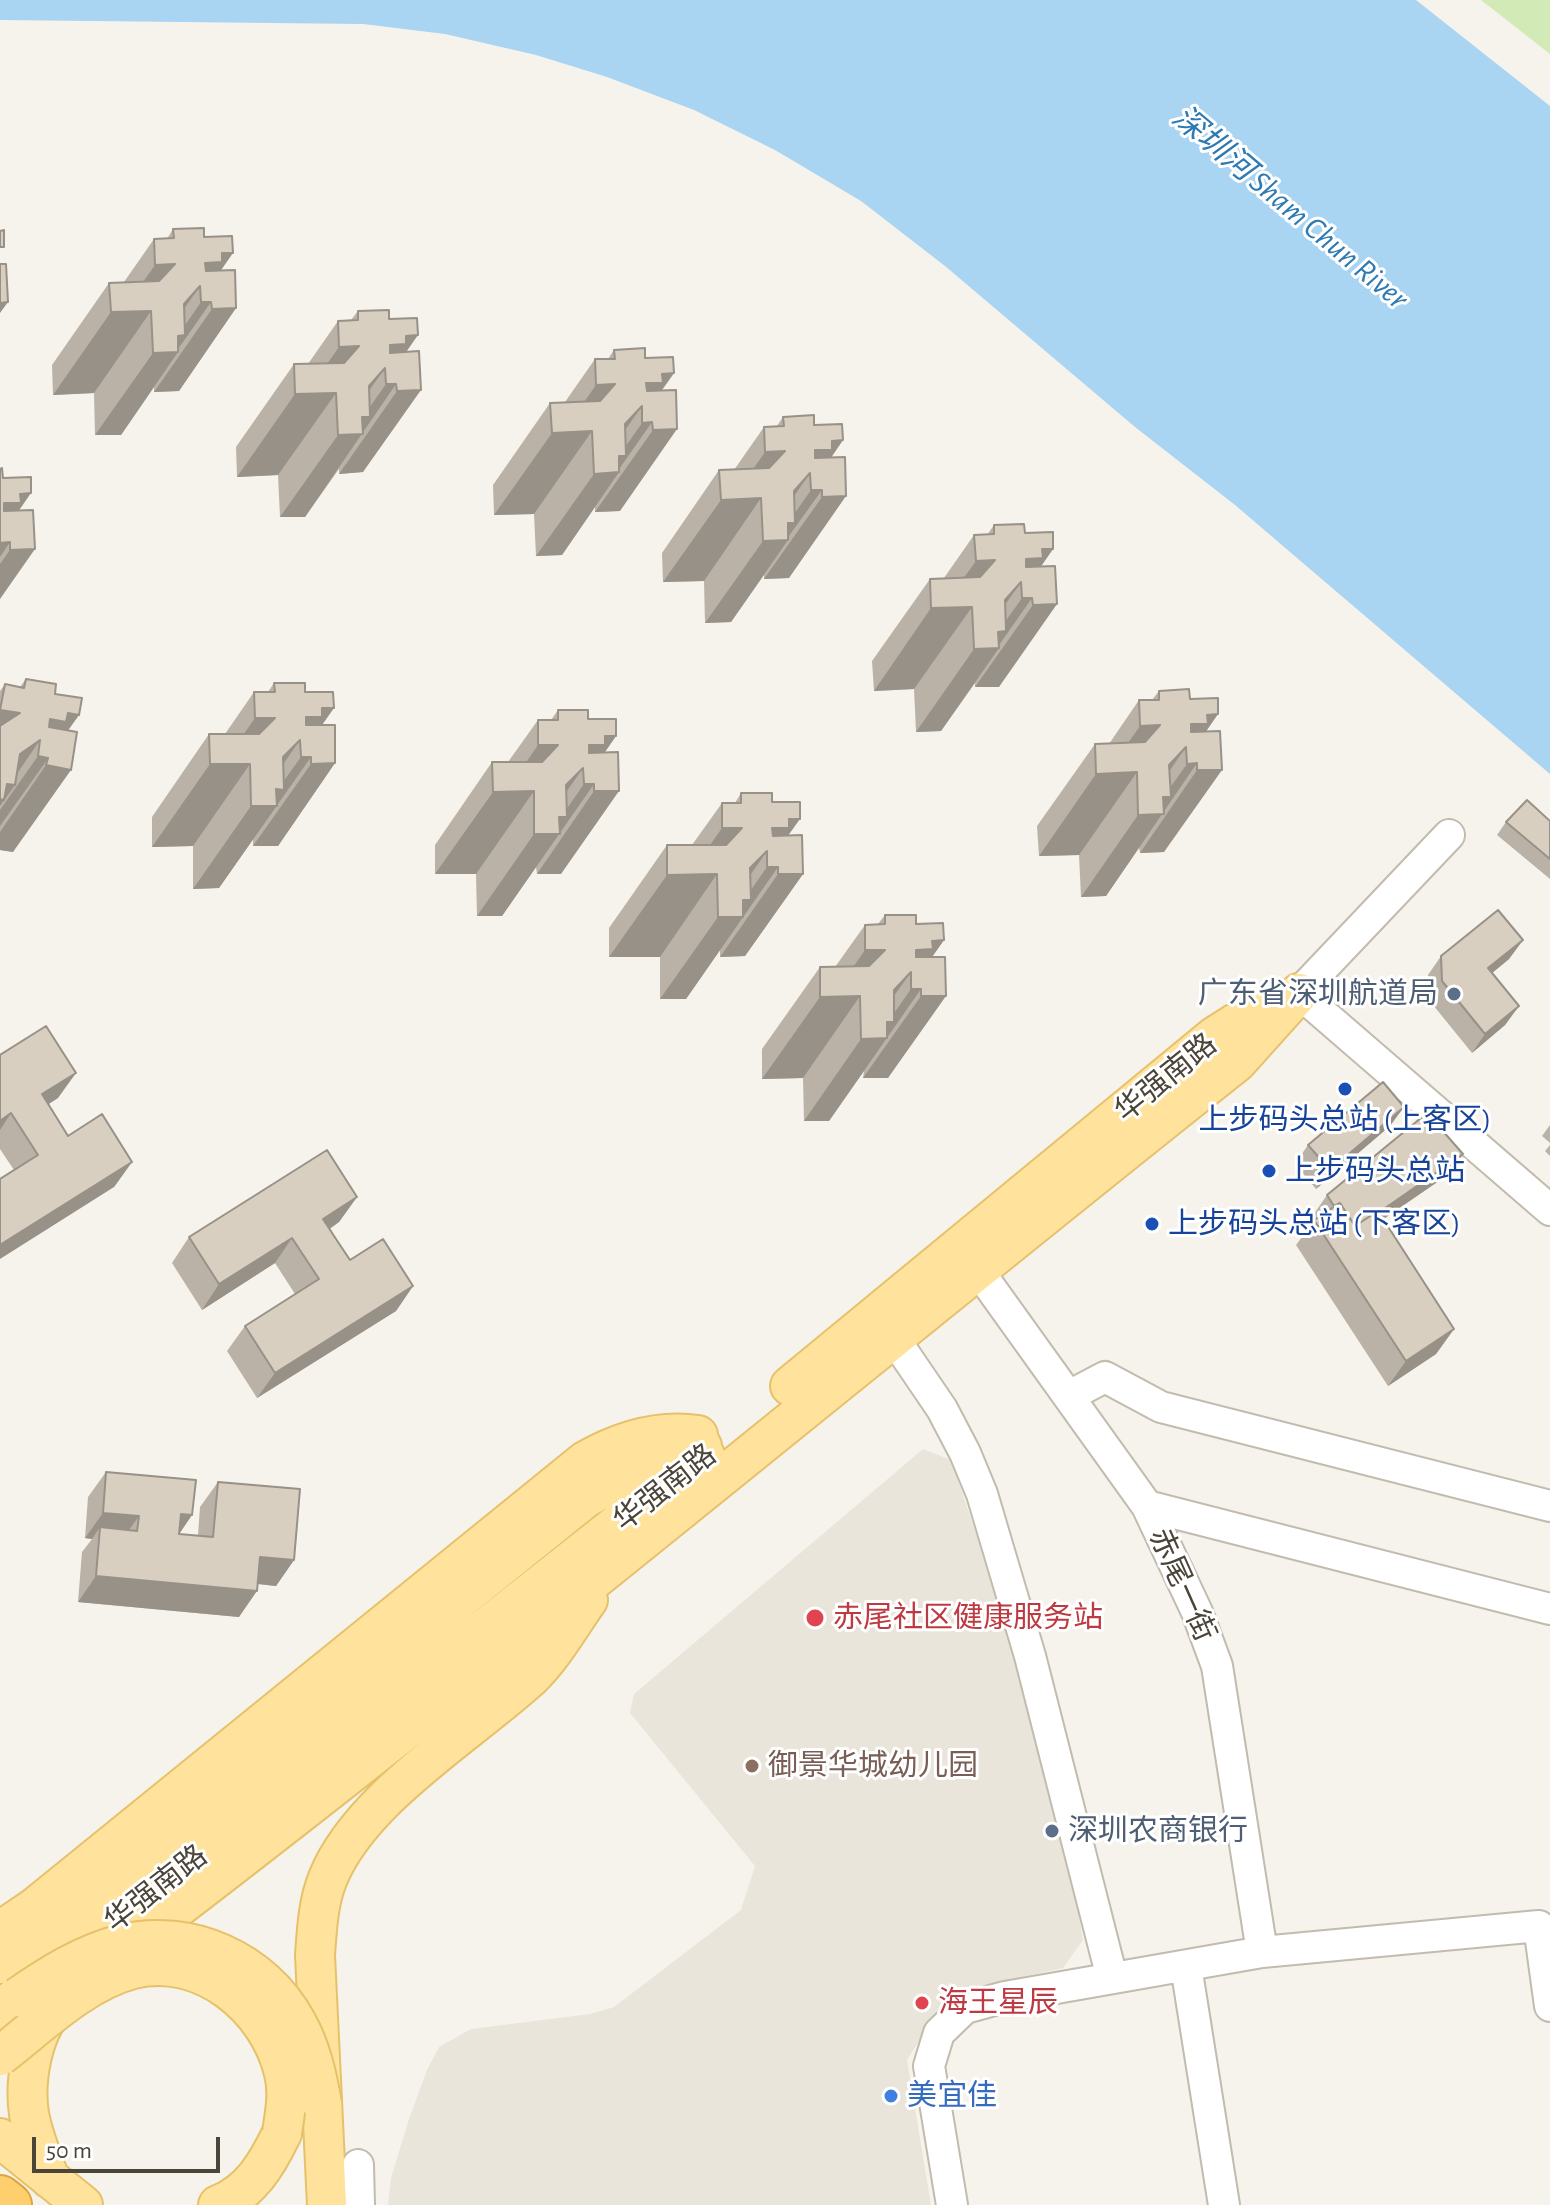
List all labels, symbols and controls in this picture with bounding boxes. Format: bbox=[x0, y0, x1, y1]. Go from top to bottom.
water label: 深圳河 Sham Chun River bbox=[1164, 98, 1416, 318]
place label: 广东省深圳航道局 bbox=[1198, 976, 1438, 1012]
marker: 广东省深圳航道局 bbox=[1445, 985, 1463, 1003]
street label: 华强南路 bbox=[1108, 1026, 1224, 1130]
marker: 上步码头总站 (上客区) bbox=[1336, 1080, 1354, 1098]
place label: 上步码头总站 (上客区) bbox=[1199, 1102, 1491, 1138]
place label: 上步码头总站 bbox=[1285, 1153, 1465, 1189]
marker: 上步码头总站 bbox=[1260, 1162, 1278, 1180]
place label: 上步码头总站 (下客区) bbox=[1168, 1206, 1461, 1242]
marker: 上步码头总站 (下客区) bbox=[1143, 1215, 1161, 1233]
street label: 华强南路 bbox=[607, 1437, 723, 1539]
street label: 赤尾一街 bbox=[1141, 1523, 1223, 1647]
place label: 赤尾社区健康服务站 bbox=[833, 1600, 1103, 1636]
marker: 赤尾社区健康服务站 bbox=[804, 1607, 826, 1629]
place label: 御景华城幼儿园 bbox=[768, 1748, 978, 1784]
marker: 御景华城幼儿园 bbox=[743, 1757, 761, 1775]
place label: 深圳农商银行 bbox=[1068, 1813, 1248, 1849]
marker: 深圳农商银行 bbox=[1043, 1822, 1061, 1840]
street label: 华强南路 bbox=[98, 1838, 214, 1940]
place label: 海王星辰 bbox=[938, 1985, 1058, 2021]
marker: 海王星辰 bbox=[913, 1994, 931, 2012]
place label: 美宜佳 bbox=[907, 2078, 997, 2114]
marker: 美宜佳 bbox=[882, 2087, 900, 2105]
scale bar bbox=[36, 2121, 224, 2171]
text: 50 m bbox=[46, 2139, 92, 2163]

